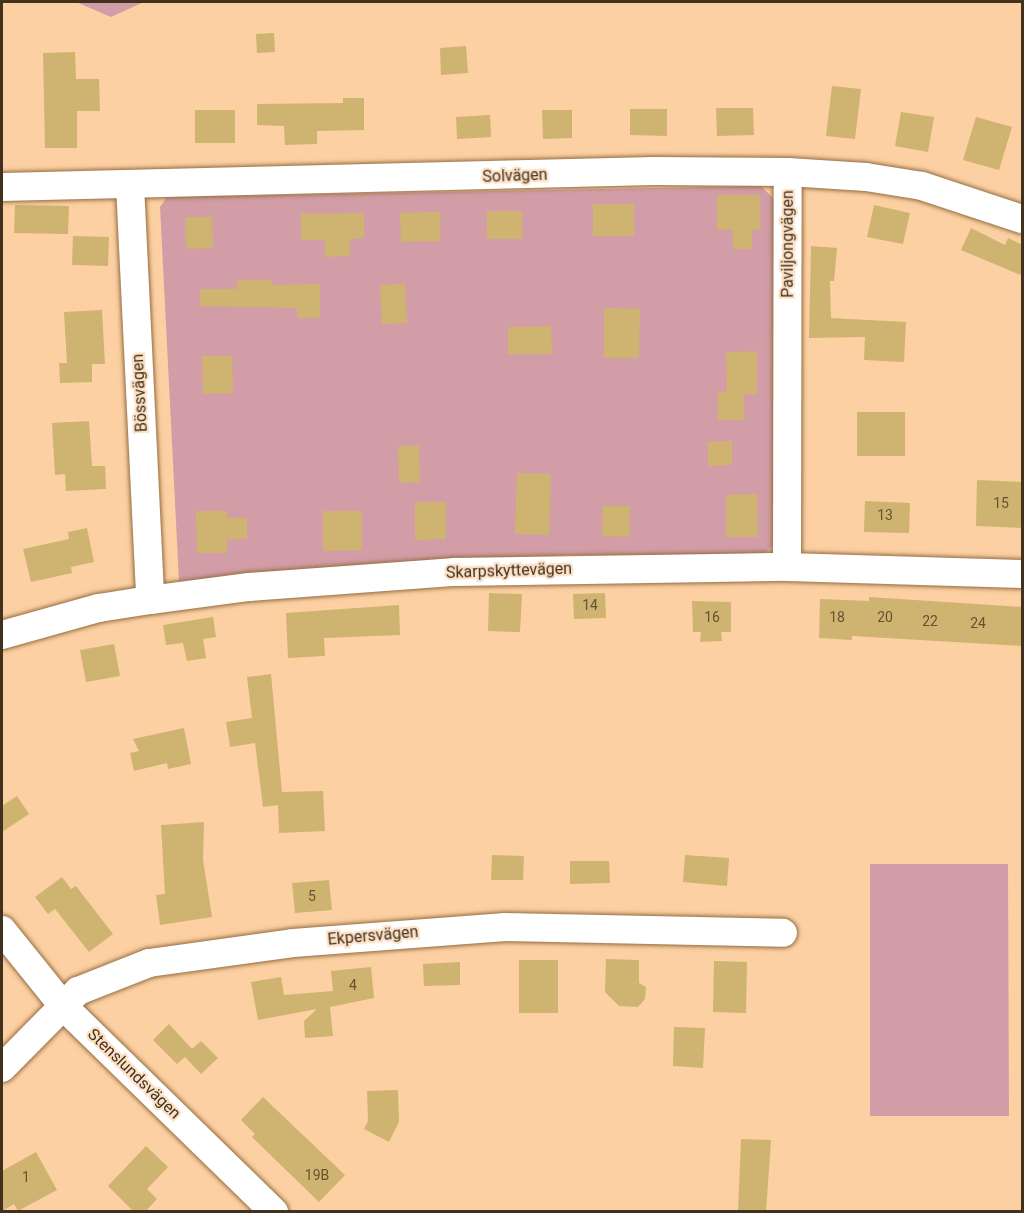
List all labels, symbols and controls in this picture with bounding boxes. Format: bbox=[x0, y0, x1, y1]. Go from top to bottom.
street label: Solvägen bbox=[482, 165, 548, 187]
street label: Paviljongvägen bbox=[778, 190, 798, 298]
street label: Bössvägen bbox=[128, 353, 152, 433]
house number: 15 bbox=[993, 495, 1009, 511]
house number: 13 bbox=[877, 507, 893, 523]
street label: Skarpskyttevägen bbox=[446, 559, 572, 583]
house number: 14 bbox=[582, 597, 598, 613]
house number: 16 bbox=[704, 609, 720, 625]
house number: 18 bbox=[829, 609, 845, 625]
house number: 20 bbox=[877, 609, 893, 625]
house number: 22 bbox=[922, 613, 938, 629]
house number: 24 bbox=[970, 615, 986, 631]
house number: 5 bbox=[308, 888, 316, 904]
street label: Ekpersvägen bbox=[327, 922, 419, 950]
house number: 4 bbox=[349, 977, 357, 993]
street label: Stenslundsvägen bbox=[84, 1025, 184, 1123]
house number: 19B bbox=[305, 1167, 329, 1183]
house number: 1 bbox=[22, 1169, 30, 1185]

